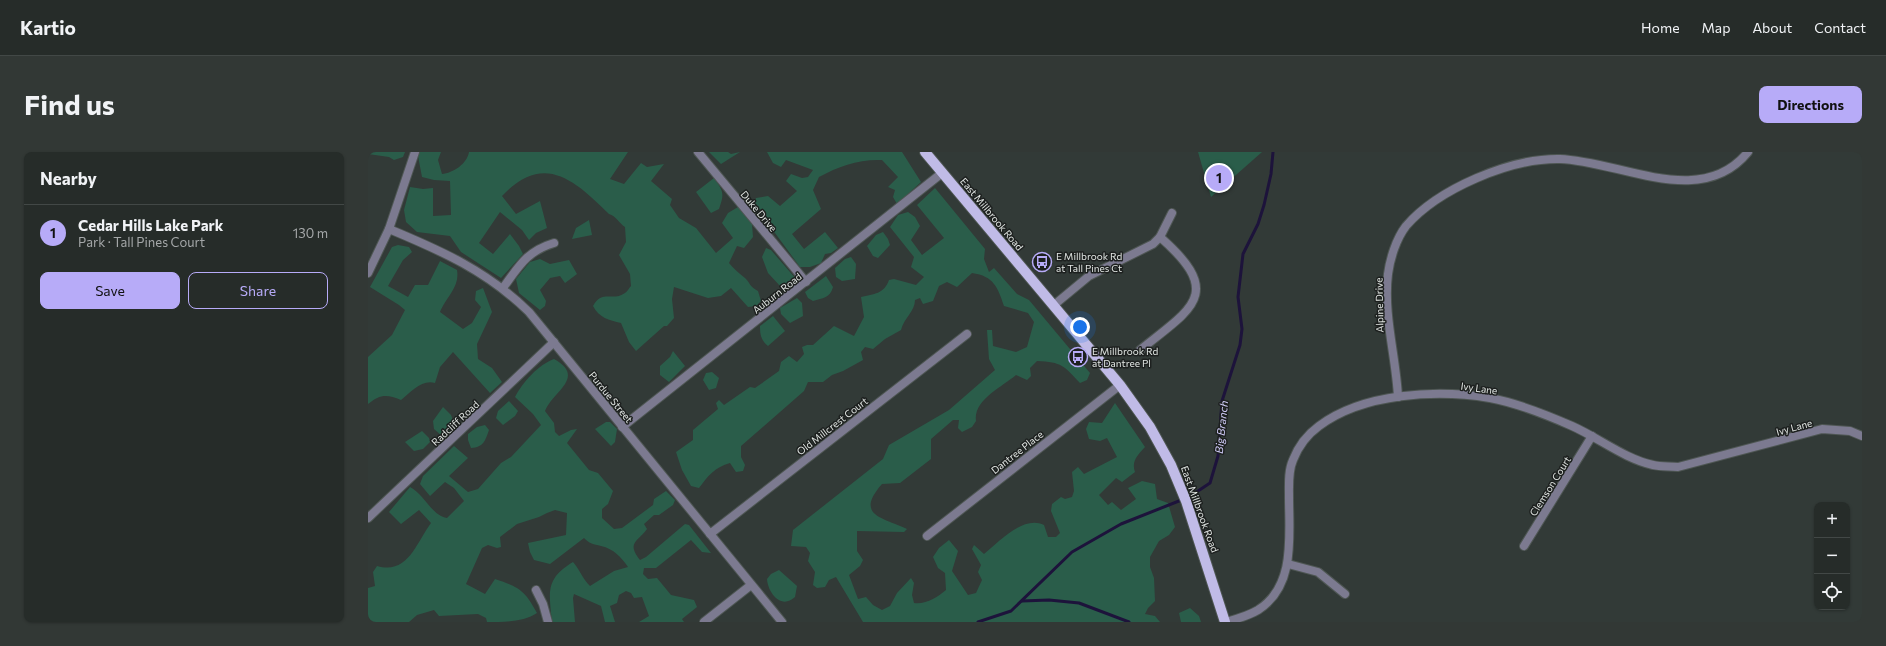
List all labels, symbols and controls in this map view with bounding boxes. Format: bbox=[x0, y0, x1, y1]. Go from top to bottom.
text: Kartio bbox=[20, 16, 76, 39]
text: Home bbox=[1641, 19, 1680, 36]
text: Map bbox=[1702, 19, 1730, 36]
text: About bbox=[1752, 19, 1792, 36]
text: Contact bbox=[1814, 19, 1866, 36]
button: Directions bbox=[1759, 86, 1862, 123]
text: Find us bbox=[24, 87, 115, 121]
pin: 1 bbox=[1206, 163, 1232, 193]
text: Nearby bbox=[40, 168, 97, 189]
street label: East Millbrook Road bbox=[958, 175, 1026, 253]
street label: Duke Drive bbox=[738, 188, 780, 234]
text: Cedar Hills Lake Park bbox=[78, 216, 223, 234]
text: 1 bbox=[50, 225, 56, 241]
text: 130 m bbox=[293, 225, 328, 241]
text: Park · Tall Pines Court bbox=[78, 234, 205, 250]
place label: E Millbrook Rd at Tall Pines Ct bbox=[1056, 250, 1122, 274]
bus stop icon: E Millbrook Rd at Tall Pines Ct bbox=[1031, 251, 1053, 273]
street label: Auburn Road bbox=[750, 270, 804, 316]
button: Save bbox=[40, 272, 180, 309]
button: Share bbox=[188, 272, 328, 309]
street label: Alpine Drive bbox=[1373, 277, 1385, 333]
your location bbox=[1070, 317, 1090, 337]
place label: E Millbrook Rd at Dantree Pl bbox=[1092, 345, 1158, 369]
bus stop icon: E Millbrook Rd at Dantree Pl bbox=[1067, 346, 1089, 368]
street label: Purdue Street bbox=[587, 369, 635, 425]
street label: Ivy Lane bbox=[1460, 379, 1498, 397]
street label: Old Millcrest Court bbox=[794, 395, 870, 457]
street label: Radcliff Road bbox=[429, 398, 481, 448]
water label: Big Branch bbox=[1212, 400, 1230, 454]
street label: Ivy Lane bbox=[1775, 416, 1813, 438]
street label: Dantree Place bbox=[988, 428, 1046, 476]
street label: Clemson Court bbox=[1527, 454, 1573, 518]
street label: East Millbrook Road bbox=[1179, 464, 1221, 554]
map controls bbox=[1814, 502, 1850, 610]
button: + bbox=[1814, 502, 1850, 538]
button: − bbox=[1814, 538, 1850, 574]
button: locate bbox=[1814, 574, 1850, 610]

